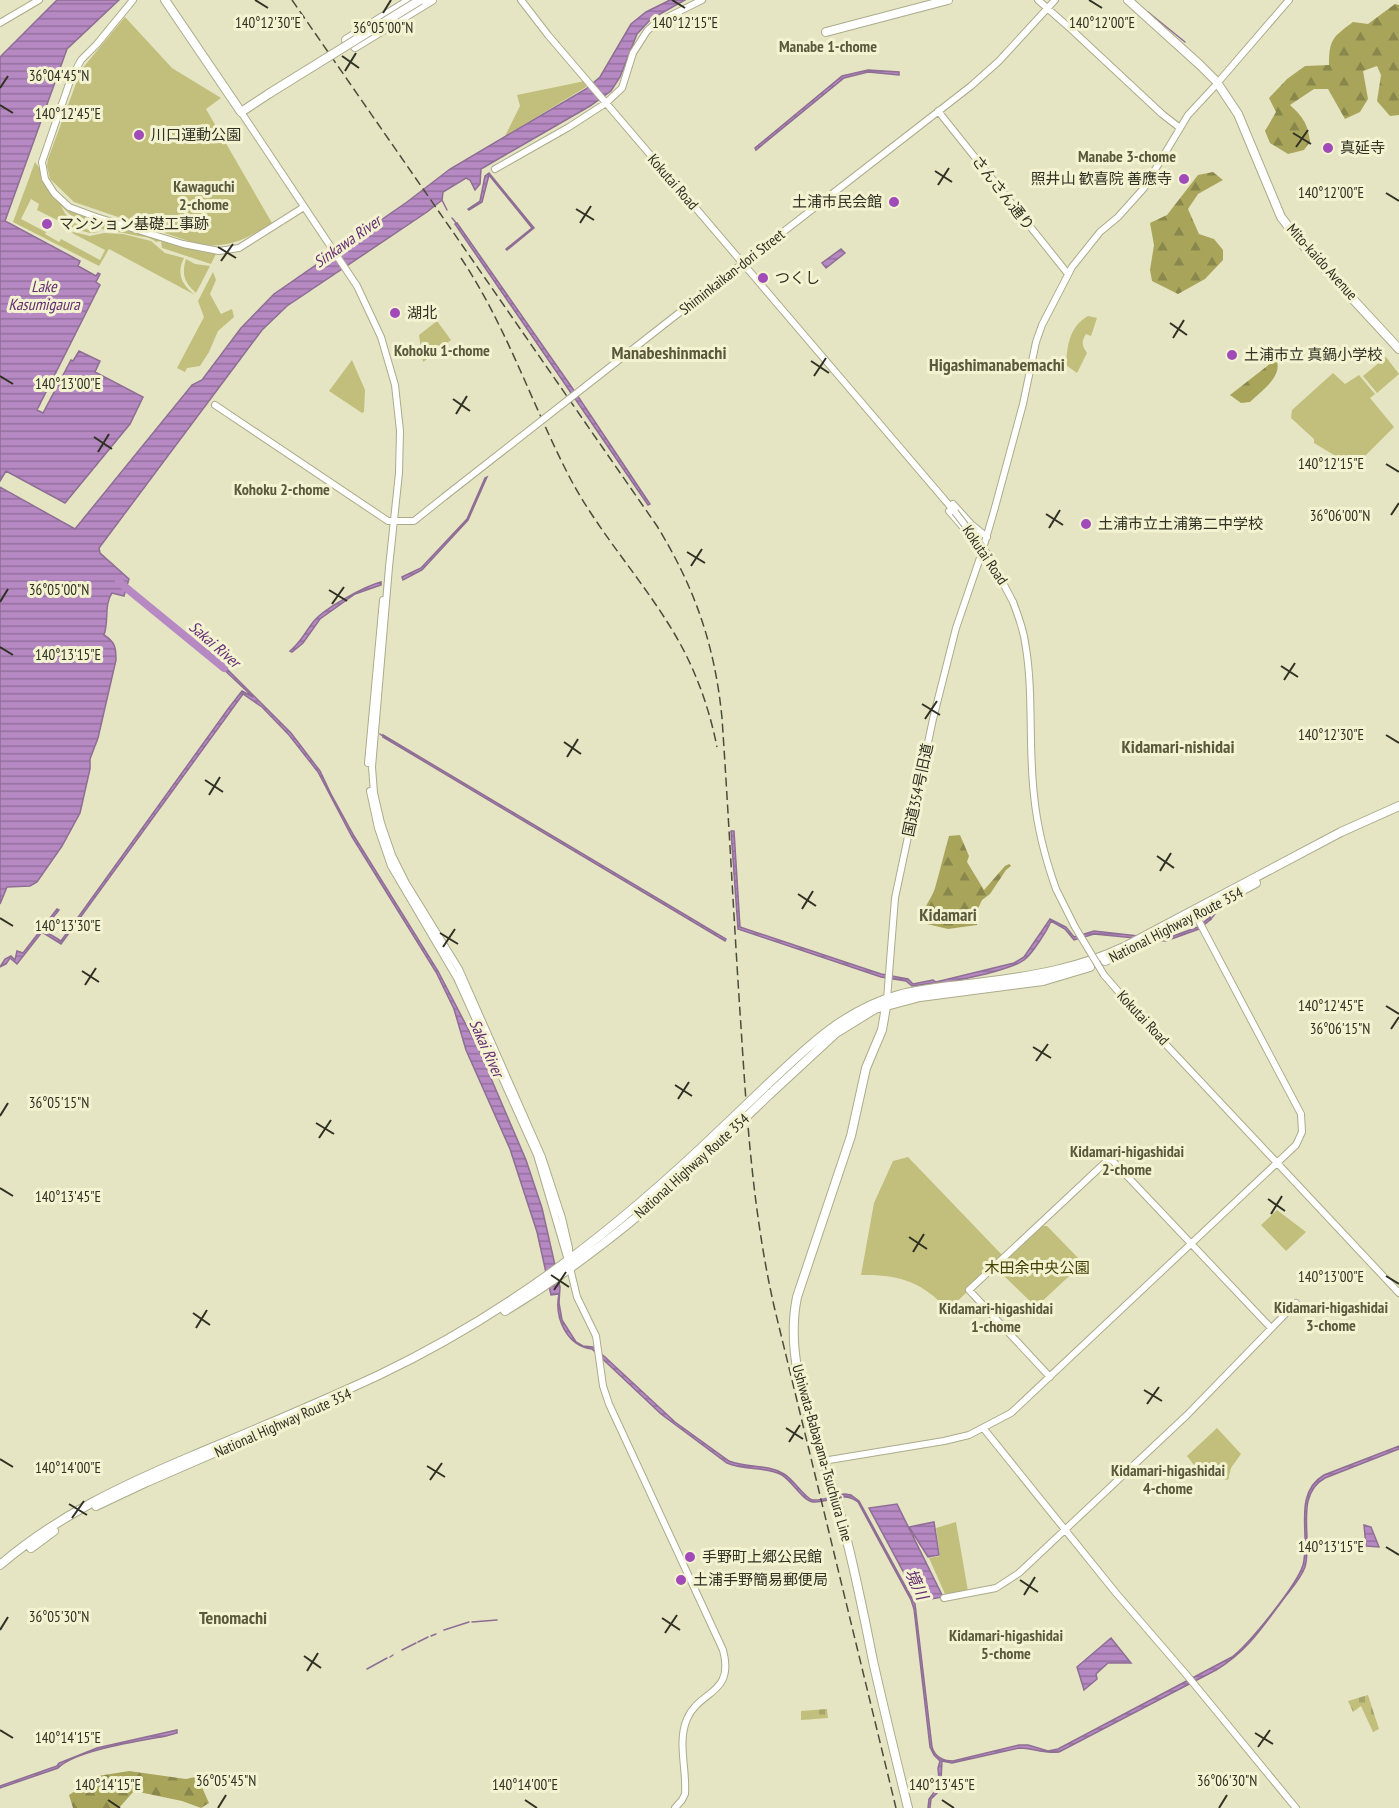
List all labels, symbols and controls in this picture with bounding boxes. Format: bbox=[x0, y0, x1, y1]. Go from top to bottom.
text: 140°12'30"E bbox=[235, 13, 301, 32]
text: 140°12'15"E bbox=[652, 13, 718, 32]
text: 140°12'00"E bbox=[1069, 13, 1135, 32]
text: 36°05'00"N bbox=[353, 18, 413, 37]
district label: Manabe 1-chome bbox=[779, 36, 877, 56]
text: 36°04'45"N bbox=[29, 66, 89, 85]
text: 140°12'45"E bbox=[35, 104, 101, 123]
place label: 川口運動公園 bbox=[151, 125, 241, 144]
marker: 川口運動公園 bbox=[132, 128, 146, 142]
place label: 真延寺 bbox=[1340, 138, 1385, 157]
marker: 真延寺 bbox=[1321, 141, 1335, 155]
district label: Manabe 3-chome bbox=[1078, 146, 1176, 166]
street label: Kokutai Road bbox=[644, 150, 703, 213]
street label: さんさん通り bbox=[968, 151, 1039, 234]
place label: 照井山 歓喜院 善應寺 bbox=[1031, 169, 1172, 188]
marker: 照井山 歓喜院 善應寺 bbox=[1177, 172, 1191, 186]
district label: Kawaguchi 2-chome bbox=[173, 176, 235, 214]
text: 140°12'00"E bbox=[1298, 183, 1364, 202]
place label: 土浦市民会館 bbox=[792, 192, 882, 211]
marker: 土浦市民会館 bbox=[887, 195, 901, 209]
water label: Sinkawa River bbox=[310, 209, 387, 271]
place label: マンション基礎工事跡 bbox=[59, 214, 209, 233]
marker: マンション基礎工事跡 bbox=[40, 217, 54, 231]
street label: Mito-kaido Avenue bbox=[1283, 219, 1362, 304]
street label: Shiminkaikan-dori Street bbox=[675, 225, 788, 319]
place label: つくし bbox=[775, 268, 820, 287]
marker: つくし bbox=[756, 271, 770, 285]
water label: Lake Kasumigaura bbox=[8, 276, 81, 314]
place label: 湖北 bbox=[407, 303, 437, 322]
marker: 湖北 bbox=[388, 306, 402, 320]
district label: Kohoku 1-chome bbox=[394, 340, 490, 360]
district label: Manabeshinmachi bbox=[612, 341, 726, 364]
place label: 土浦市立 真鍋小学校 bbox=[1244, 345, 1382, 364]
marker: 土浦市立 真鍋小学校 bbox=[1225, 348, 1239, 362]
district label: Higashimanabemachi bbox=[929, 353, 1065, 376]
text: 140°13'00"E bbox=[35, 374, 101, 393]
text: 140°12'15"E bbox=[1298, 454, 1364, 473]
district label: Kohoku 2-chome bbox=[234, 479, 330, 499]
text: 36°06'00"N bbox=[1310, 506, 1370, 525]
place label: 土浦市立土浦第二中学校 bbox=[1098, 514, 1263, 533]
marker: 土浦市立土浦第二中学校 bbox=[1079, 517, 1093, 531]
street label: Kokutai Road bbox=[959, 521, 1012, 588]
text: 36°05'00"N bbox=[29, 580, 89, 599]
water label: Sakai River bbox=[185, 616, 247, 673]
text: 140°13'15"E bbox=[35, 645, 101, 664]
text: 140°12'30"E bbox=[1298, 725, 1364, 744]
district label: Kidamari-nishidai bbox=[1122, 735, 1234, 758]
street label: 国道354号旧道 bbox=[898, 741, 937, 838]
street label: National Highway Route 354 bbox=[1106, 882, 1246, 967]
district label: Kidamari bbox=[919, 903, 977, 926]
text: 140°13'30"E bbox=[35, 916, 101, 935]
street label: Kokutai Road bbox=[1113, 986, 1173, 1049]
text: 140°12'45"E bbox=[1298, 996, 1364, 1015]
water label: Sakai River bbox=[465, 1016, 510, 1082]
text: 36°06'15"N bbox=[1310, 1019, 1370, 1038]
text: 36°05'15"N bbox=[29, 1093, 89, 1112]
street label: National Highway Route 354 bbox=[630, 1109, 753, 1222]
district label: Kidamari-higashidai 2-chome bbox=[1070, 1141, 1184, 1179]
text: 140°13'45"E bbox=[35, 1187, 101, 1206]
park label: 木田余中央公園 bbox=[984, 1258, 1090, 1277]
text: 140°13'00"E bbox=[1298, 1267, 1364, 1286]
district label: Kidamari-higashidai 3-chome bbox=[1274, 1297, 1388, 1335]
district label: Kidamari-higashidai 1-chome bbox=[939, 1298, 1053, 1336]
street label: Ushiwata-Babayama-Tsuchiura Line bbox=[788, 1362, 857, 1544]
street label: National Highway Route 354 bbox=[211, 1384, 355, 1461]
text: 140°14'00"E bbox=[35, 1458, 101, 1477]
district label: Kidamari-higashidai 4-chome bbox=[1111, 1460, 1225, 1498]
text: 140°13'15"E bbox=[1298, 1537, 1364, 1556]
place label: 手野町上郷公民館 bbox=[702, 1547, 822, 1566]
marker: 手野町上郷公民館 bbox=[683, 1550, 697, 1564]
water label: 境川 bbox=[901, 1565, 934, 1605]
place label: 土浦手野簡易郵便局 bbox=[693, 1570, 828, 1589]
marker: 土浦手野簡易郵便局 bbox=[674, 1573, 688, 1587]
district label: Tenomachi bbox=[199, 1606, 267, 1629]
text: 36°05'30"N bbox=[29, 1607, 89, 1626]
district label: Kidamari-higashidai 5-chome bbox=[949, 1625, 1063, 1663]
text: 140°14'15"E bbox=[35, 1728, 101, 1747]
text: 36°05'45"N bbox=[196, 1771, 256, 1790]
text: 36°06'30"N bbox=[1197, 1771, 1257, 1790]
text: 140°14'15"E bbox=[75, 1775, 141, 1794]
text: 140°14'00"E bbox=[492, 1775, 558, 1794]
text: 140°13'45"E bbox=[909, 1775, 975, 1794]

